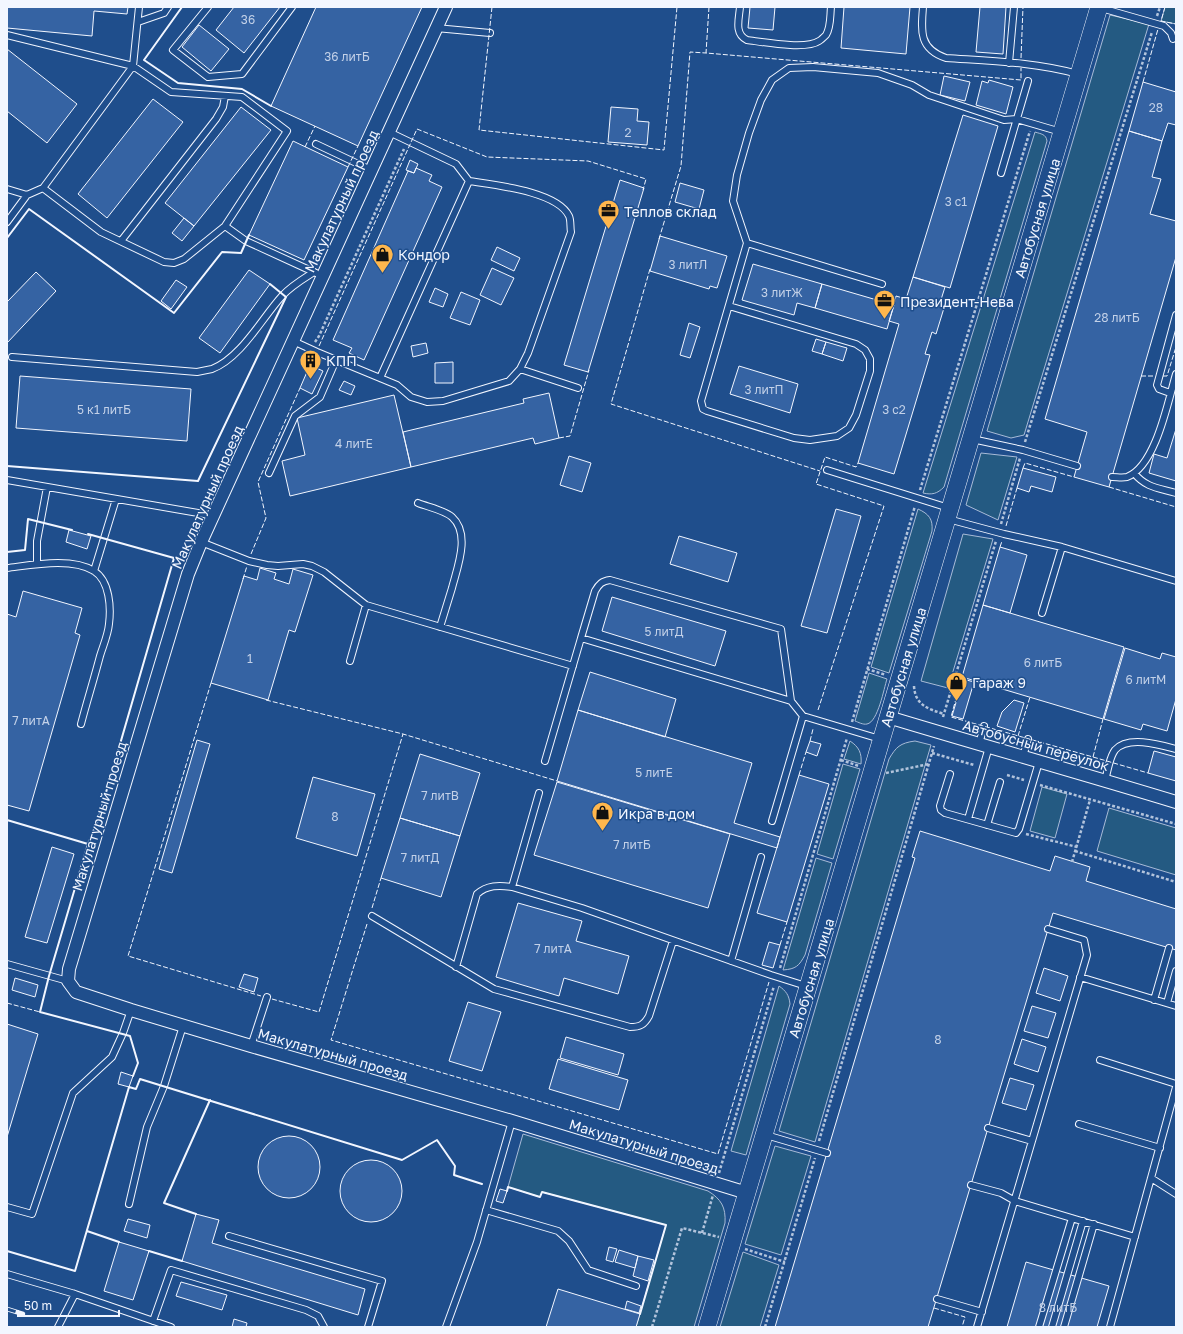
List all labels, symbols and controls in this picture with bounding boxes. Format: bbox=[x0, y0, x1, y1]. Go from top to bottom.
house number: 36 bbox=[241, 12, 255, 27]
house number: 36 литБ bbox=[324, 49, 370, 64]
house number: 28 bbox=[1149, 100, 1163, 115]
house number: 2 bbox=[625, 125, 632, 140]
street label: Макулатурный проезд bbox=[300, 127, 382, 275]
street label: Автобусная улица bbox=[1011, 156, 1063, 280]
house number: 3 с1 bbox=[945, 194, 967, 209]
office icon: Теплов склад bbox=[596, 198, 622, 231]
place label: Теплов склад bbox=[624, 203, 717, 220]
shop icon: Кондор bbox=[370, 241, 396, 274]
place label: Кондор bbox=[398, 246, 450, 263]
house number: 3 литЛ bbox=[669, 257, 707, 272]
house number: 3 литЖ bbox=[761, 285, 803, 300]
office icon: Президент-Нева bbox=[871, 288, 897, 321]
place label: Президент-Нева bbox=[900, 293, 1014, 310]
house number: 28 литБ bbox=[1094, 310, 1140, 325]
building icon: КПП bbox=[298, 347, 324, 380]
place label: КПП bbox=[326, 352, 357, 369]
house number: 3 литП bbox=[744, 382, 784, 397]
house number: 5 к1 литБ bbox=[77, 402, 131, 417]
house number: 3 с2 bbox=[882, 402, 906, 417]
street label: Макулатурный проезд bbox=[168, 422, 247, 571]
house number: 4 литЕ bbox=[335, 436, 373, 451]
street label: Автобусная улица bbox=[877, 605, 929, 729]
house number: 5 литД bbox=[645, 624, 684, 639]
house number: 1 bbox=[247, 651, 253, 666]
house number: 6 литБ bbox=[1024, 655, 1062, 670]
shop icon: Гараж 9 bbox=[943, 669, 969, 702]
house number: 6 литМ bbox=[1126, 672, 1166, 687]
place label: Гараж 9 bbox=[972, 674, 1026, 691]
house number: 7 литА bbox=[12, 713, 50, 728]
street label: Автобусный переулок bbox=[961, 716, 1111, 774]
street label: Макулатурный проезд bbox=[68, 739, 130, 893]
house number: 5 литЕ bbox=[635, 765, 673, 780]
house number: 7 литВ bbox=[421, 788, 459, 803]
shop icon: Икра в дом bbox=[590, 800, 616, 833]
place label: Икра в дом bbox=[618, 805, 695, 822]
house number: 8 bbox=[331, 809, 339, 824]
house number: 7 литБ bbox=[613, 837, 651, 852]
house number: 7 литД bbox=[401, 850, 439, 865]
street label: Автобусная улица bbox=[785, 916, 837, 1040]
house number: 7 литА bbox=[534, 941, 572, 956]
street label: Макулатурный проезд bbox=[256, 1024, 411, 1084]
house number: 8 bbox=[934, 1032, 942, 1047]
street label: Макулатурный проезд bbox=[567, 1115, 721, 1177]
scale bar bbox=[18, 1292, 119, 1318]
text: 50 m bbox=[24, 1298, 52, 1313]
house number: 8 литБ bbox=[1039, 1300, 1077, 1315]

